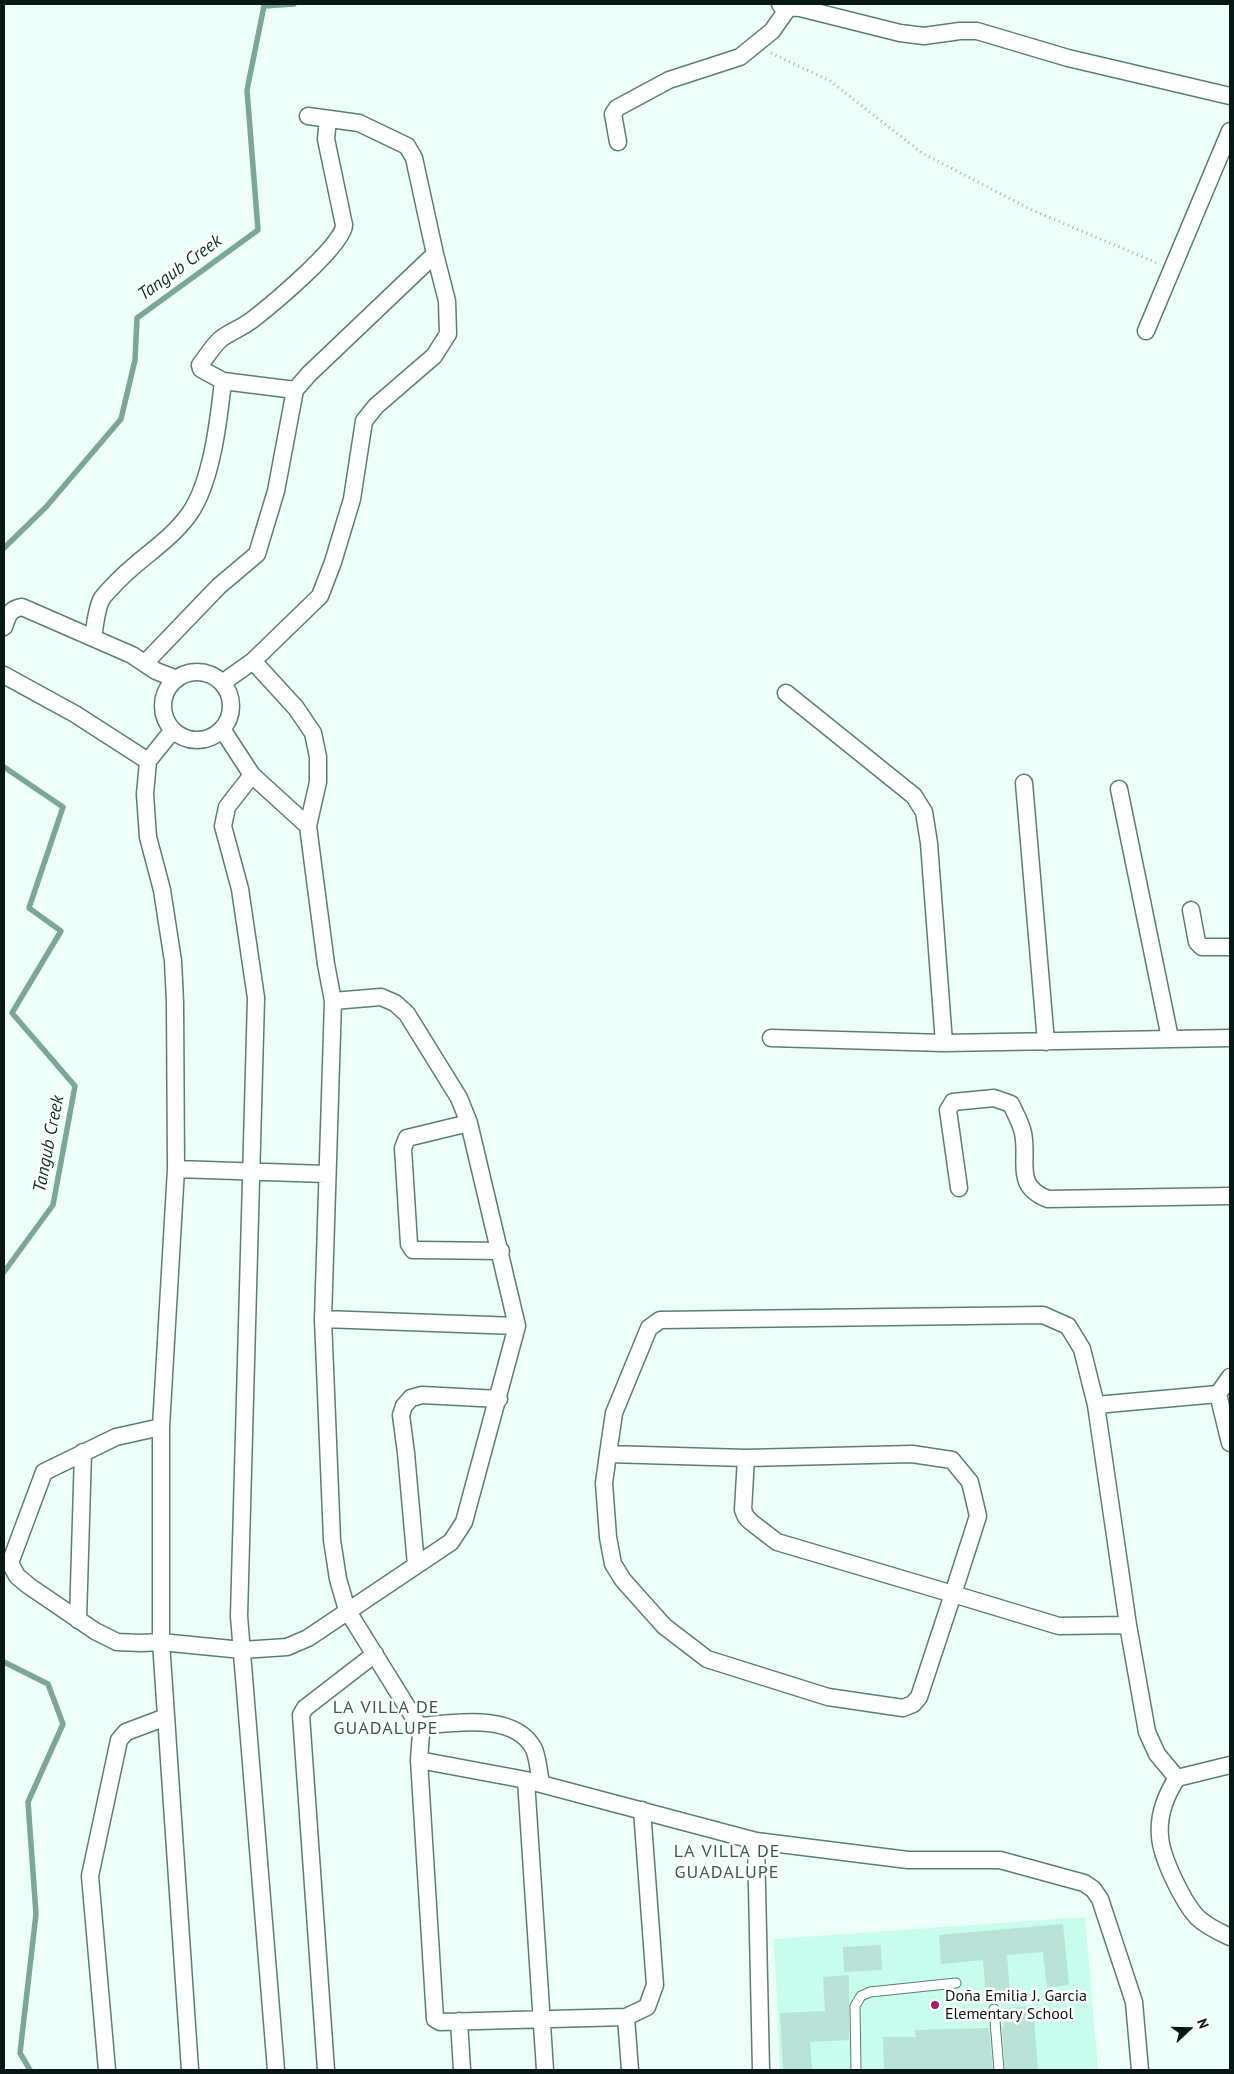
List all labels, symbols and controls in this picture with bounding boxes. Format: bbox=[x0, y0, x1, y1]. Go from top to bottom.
water label: Tangub Creek bbox=[134, 230, 226, 306]
water label: Tangub Creek bbox=[29, 1094, 69, 1194]
district label: LA VILLA DE GUADALUPE bbox=[331, 1697, 441, 1740]
district label: LA VILLA DE GUADALUPE bbox=[672, 1841, 782, 1884]
place label: Doña Emilia J. Garcia Elementary School bbox=[945, 1986, 1087, 2024]
marker: Doña Emilia J. Garcia Elementary School bbox=[929, 1999, 941, 2011]
north arrow bbox=[1164, 2004, 1214, 2054]
text: N bbox=[1193, 2016, 1213, 2031]

